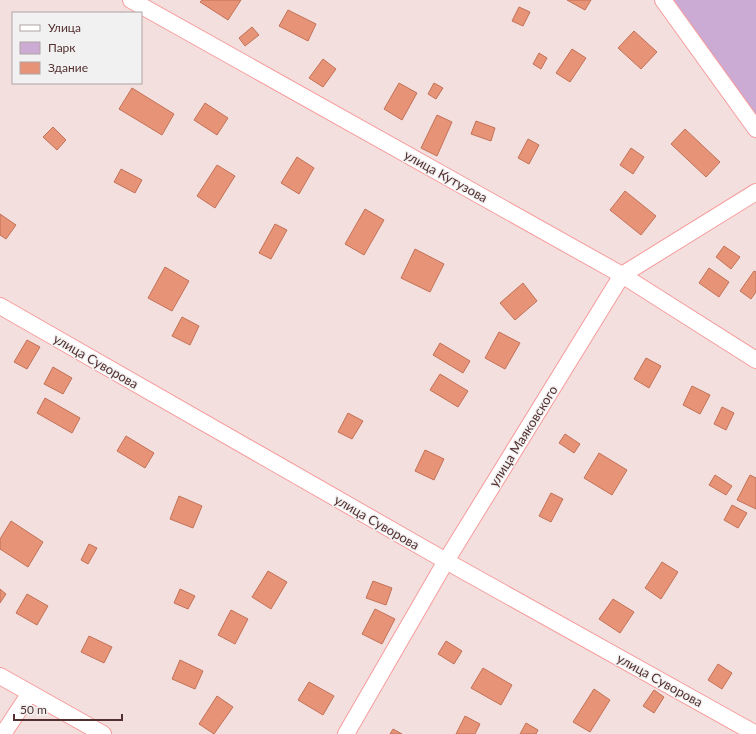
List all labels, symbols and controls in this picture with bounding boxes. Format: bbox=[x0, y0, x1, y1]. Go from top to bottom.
legend bbox=[12, 12, 142, 84]
text: Улица bbox=[48, 20, 81, 35]
text: Парк bbox=[48, 40, 76, 55]
text: Здание bbox=[48, 60, 88, 75]
street label: улица Кутузова bbox=[401, 146, 491, 206]
street label: улица Суворова bbox=[51, 330, 141, 392]
street label: улица Маяковского bbox=[485, 382, 561, 490]
street label: улица Суворова bbox=[332, 491, 422, 553]
street label: улица Суворова bbox=[614, 650, 706, 710]
scale bar bbox=[14, 696, 122, 722]
text: 50 m bbox=[20, 702, 47, 717]

